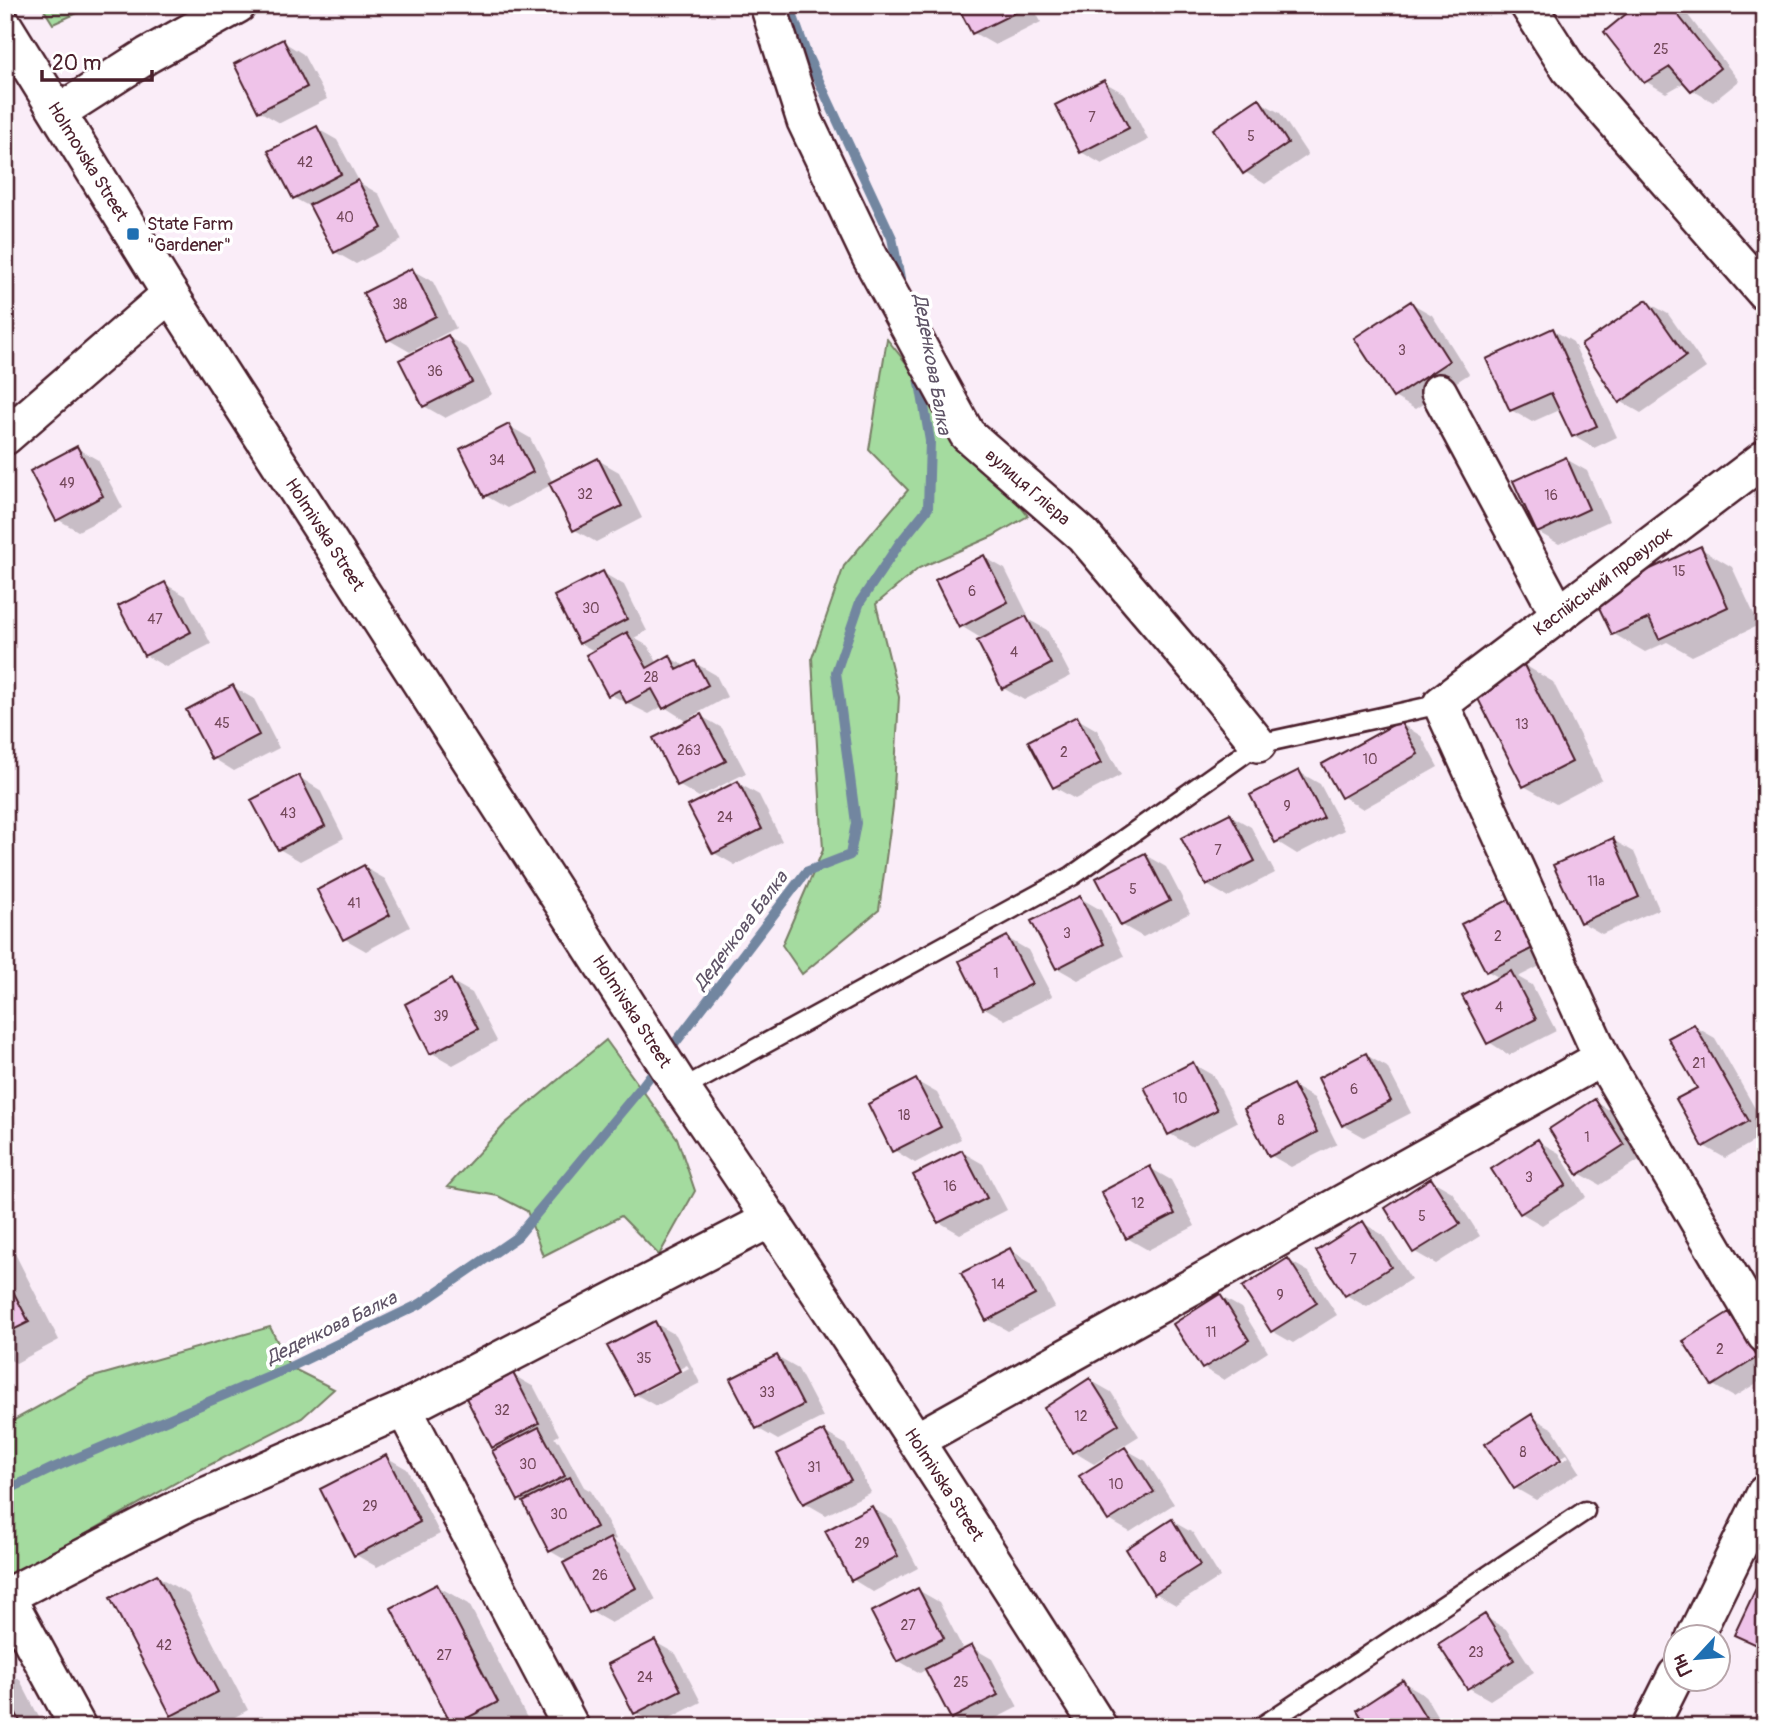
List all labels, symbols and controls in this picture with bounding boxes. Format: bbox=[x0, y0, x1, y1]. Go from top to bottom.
scale bar bbox=[42, 38, 152, 82]
house number: 25 bbox=[1653, 41, 1669, 58]
text: 20 m bbox=[52, 50, 101, 77]
street label: Holmovska Street bbox=[42, 98, 134, 226]
house number: 7 bbox=[1088, 109, 1096, 126]
house number: 5 bbox=[1247, 128, 1255, 145]
house number: 42 bbox=[297, 154, 313, 171]
house number: 40 bbox=[336, 209, 354, 226]
place label: State Farm "Gardener" bbox=[147, 213, 233, 257]
marker: State Farm "Gardener" bbox=[125, 226, 141, 242]
water label: Деденкова Балка bbox=[908, 291, 956, 437]
house number: 38 bbox=[393, 296, 407, 313]
house number: 3 bbox=[1398, 342, 1406, 359]
house number: 36 bbox=[427, 363, 443, 380]
street label: вулиця Глієра bbox=[980, 444, 1075, 531]
house number: 34 bbox=[489, 452, 505, 469]
street label: Holmivska Street bbox=[280, 474, 370, 596]
house number: 49 bbox=[59, 475, 75, 492]
house number: 32 bbox=[577, 486, 593, 503]
house number: 16 bbox=[1544, 487, 1558, 504]
street label: Каспійський провулок bbox=[1529, 522, 1677, 641]
house number: 15 bbox=[1672, 563, 1686, 580]
house number: 6 bbox=[968, 583, 976, 600]
house number: 30 bbox=[582, 600, 600, 617]
house number: 47 bbox=[147, 611, 163, 628]
house number: 4 bbox=[1010, 644, 1018, 661]
house number: 28 bbox=[644, 669, 658, 686]
house number: 45 bbox=[214, 715, 230, 732]
house number: 13 bbox=[1515, 716, 1529, 733]
house number: 263 bbox=[677, 742, 701, 759]
house number: 2 bbox=[1060, 744, 1068, 761]
house number: 10 bbox=[1362, 751, 1378, 768]
house number: 9 bbox=[1283, 798, 1291, 815]
house number: 43 bbox=[280, 805, 296, 822]
house number: 24 bbox=[717, 809, 733, 826]
house number: 7 bbox=[1214, 842, 1222, 859]
water label: Деденкова Балка bbox=[688, 866, 794, 995]
house number: 11а bbox=[1587, 873, 1605, 890]
house number: 5 bbox=[1129, 881, 1137, 898]
house number: 41 bbox=[347, 895, 361, 912]
house number: 3 bbox=[1063, 925, 1071, 942]
house number: 2 bbox=[1494, 928, 1502, 945]
street label: Holmivska Street bbox=[587, 951, 677, 1073]
house number: 1 bbox=[993, 965, 999, 982]
house number: 4 bbox=[1495, 999, 1503, 1016]
house number: 39 bbox=[433, 1008, 449, 1025]
house number: 21 bbox=[1692, 1055, 1706, 1072]
house number: 6 bbox=[1350, 1081, 1358, 1098]
house number: 10 bbox=[1172, 1090, 1188, 1107]
house number: 18 bbox=[898, 1107, 910, 1124]
house number: 8 bbox=[1277, 1112, 1285, 1129]
house number: 1 bbox=[1584, 1129, 1590, 1146]
house number: 3 bbox=[1525, 1169, 1533, 1186]
house number: 16 bbox=[943, 1178, 957, 1195]
house number: 12 bbox=[1131, 1195, 1145, 1212]
house number: 5 bbox=[1418, 1208, 1426, 1225]
house number: 7 bbox=[1349, 1251, 1357, 1268]
house number: 14 bbox=[991, 1276, 1005, 1293]
water label: Деденкова Балка bbox=[261, 1285, 402, 1370]
house number: 9 bbox=[1276, 1287, 1284, 1304]
house number: 11 bbox=[1206, 1324, 1216, 1341]
house number: 2 bbox=[1716, 1341, 1724, 1358]
house number: 35 bbox=[636, 1350, 652, 1367]
house number: 33 bbox=[759, 1384, 775, 1401]
house number: 32 bbox=[494, 1402, 510, 1419]
house number: 12 bbox=[1074, 1408, 1088, 1425]
street label: Holmivska Street bbox=[899, 1424, 989, 1546]
house number: 8 bbox=[1519, 1444, 1527, 1461]
house number: 30 bbox=[519, 1456, 537, 1473]
house number: 31 bbox=[807, 1459, 821, 1476]
house number: 10 bbox=[1108, 1476, 1124, 1493]
house number: 29 bbox=[362, 1498, 378, 1515]
house number: 30 bbox=[550, 1506, 568, 1523]
house number: 29 bbox=[854, 1535, 870, 1552]
house number: 8 bbox=[1159, 1549, 1167, 1566]
house number: 26 bbox=[592, 1567, 608, 1584]
house number: 27 bbox=[900, 1617, 916, 1634]
north arrow bbox=[1662, 1624, 1732, 1694]
house number: 42 bbox=[156, 1637, 172, 1654]
house number: 23 bbox=[1468, 1644, 1484, 1661]
house number: 27 bbox=[436, 1647, 452, 1664]
text: Пн bbox=[1667, 1650, 1698, 1680]
house number: 24 bbox=[637, 1669, 653, 1686]
house number: 25 bbox=[953, 1674, 969, 1691]

